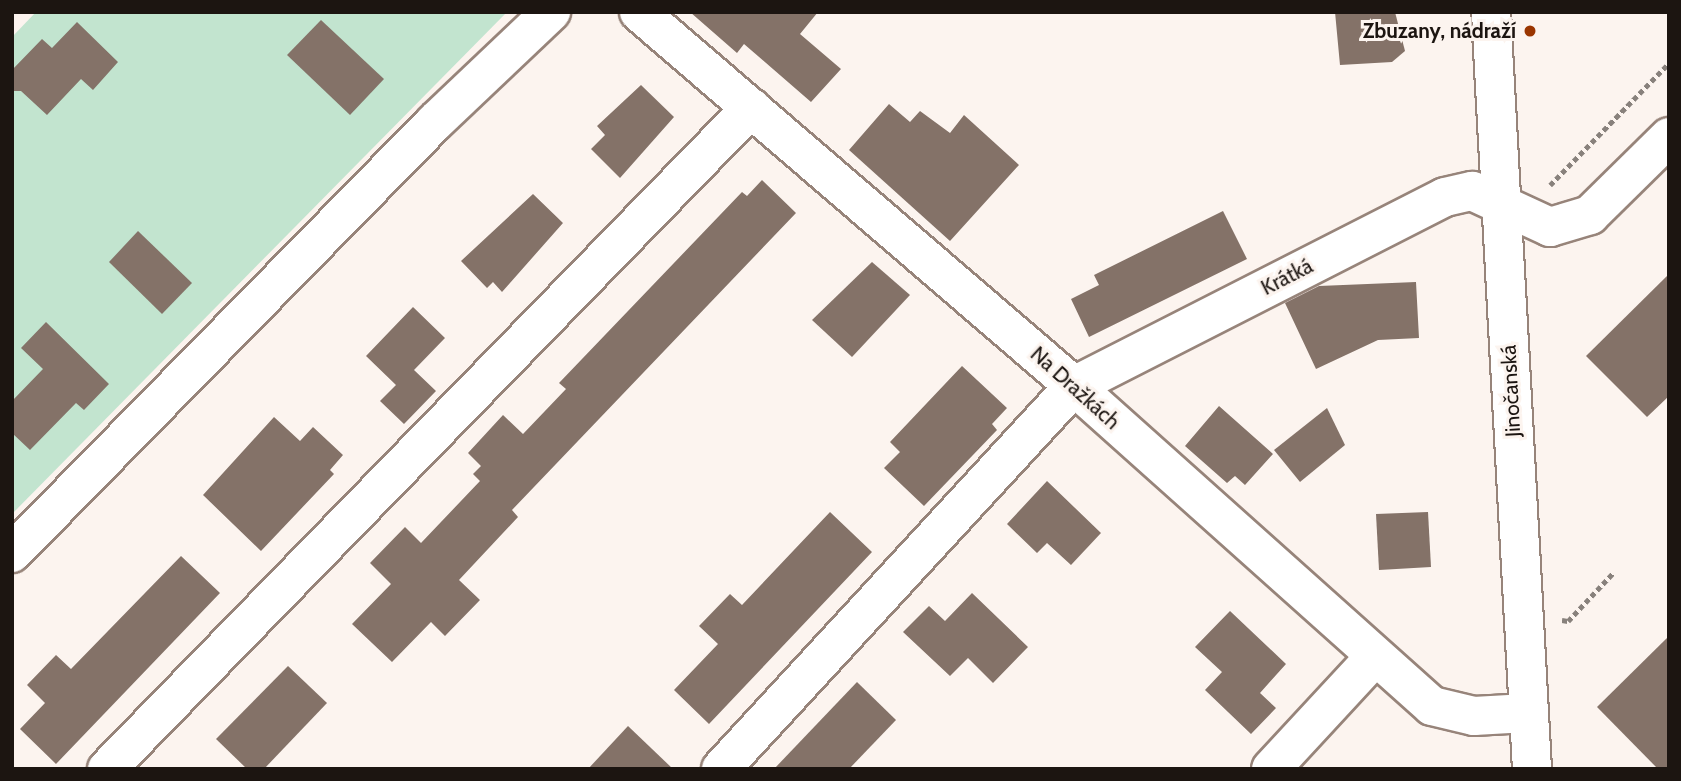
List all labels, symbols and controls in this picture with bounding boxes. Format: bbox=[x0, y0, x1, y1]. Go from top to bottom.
place label: Zbuzany, nádraží bbox=[1363, 18, 1516, 44]
marker: Zbuzany, nádraží bbox=[1522, 23, 1538, 39]
street label: Krátká bbox=[1257, 253, 1317, 301]
street label: Na Dražkách bbox=[1025, 341, 1125, 435]
street label: Jinočanská bbox=[1496, 344, 1526, 438]

